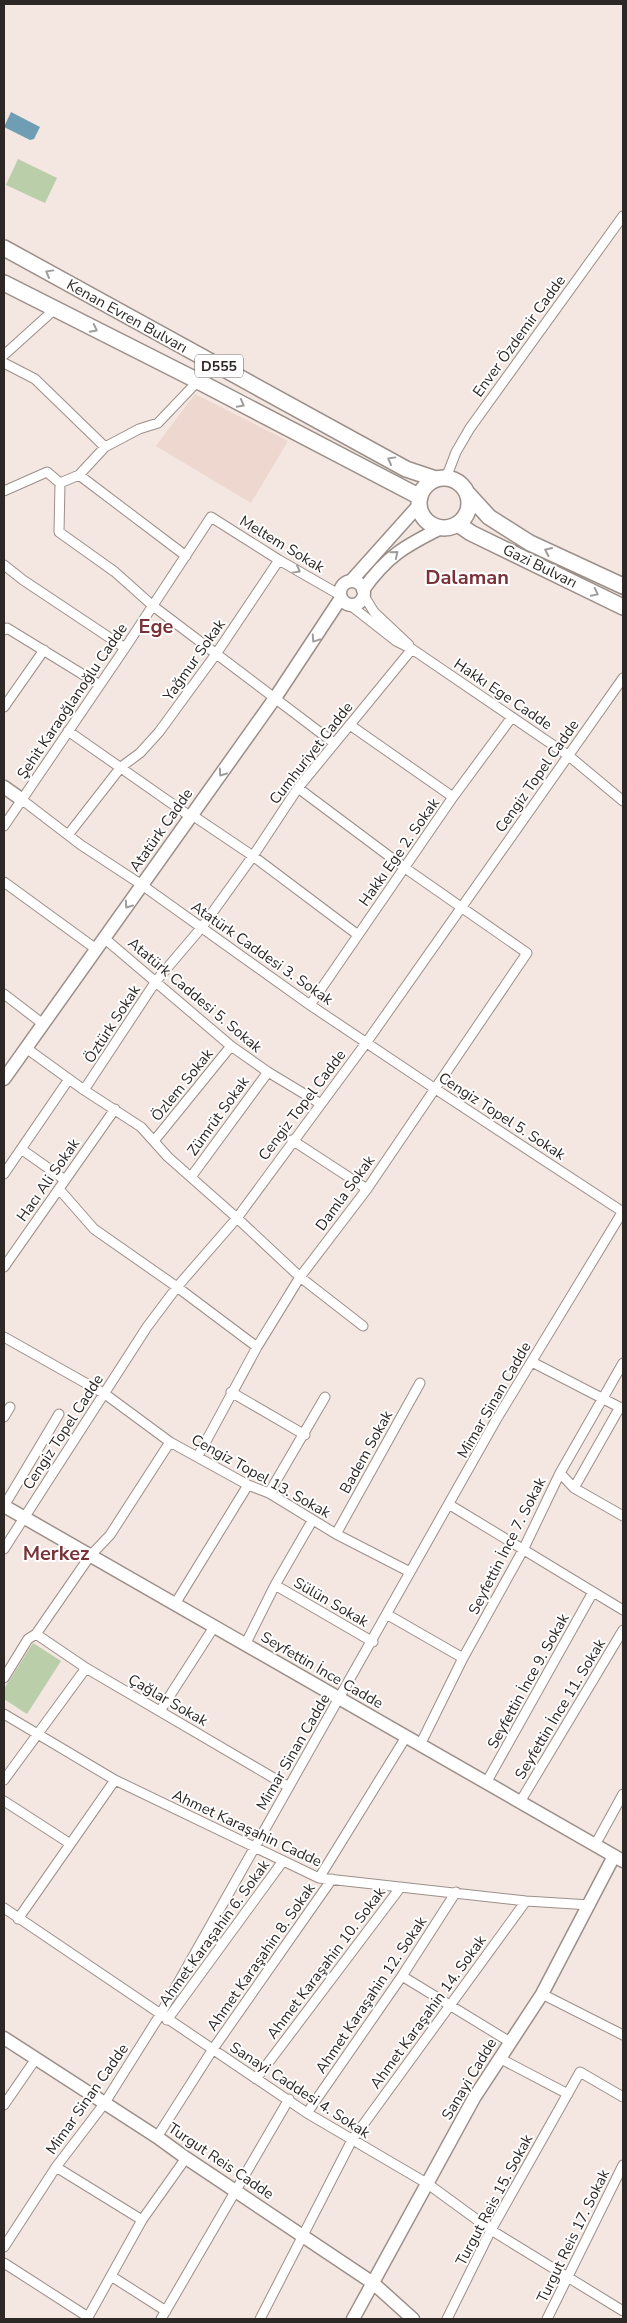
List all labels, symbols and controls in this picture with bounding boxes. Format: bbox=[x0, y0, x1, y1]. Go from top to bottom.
one-way arrow bbox=[45, 269, 54, 279]
street label: Enver Özdemir Cadde bbox=[468, 271, 570, 401]
street label: Kenan Evren Bulvarı bbox=[63, 274, 191, 358]
one-way arrow bbox=[89, 322, 98, 332]
road number: D555 bbox=[195, 354, 243, 378]
one-way arrow bbox=[236, 398, 245, 408]
one-way arrow bbox=[387, 456, 396, 466]
street label: Meltem Sokak bbox=[236, 511, 328, 577]
street label: Gazi Bulvarı bbox=[500, 539, 580, 593]
one-way arrow bbox=[544, 547, 553, 557]
one-way arrow bbox=[389, 551, 398, 559]
one-way arrow bbox=[292, 564, 301, 574]
district label: Dalaman bbox=[425, 564, 509, 591]
one-way arrow bbox=[590, 587, 599, 597]
district label: Ege bbox=[139, 613, 174, 640]
street label: Yağmur Sokak bbox=[158, 615, 230, 706]
street label: Şehit Karaoğlanoğlu Cadde bbox=[12, 619, 132, 783]
one-way arrow bbox=[311, 634, 321, 643]
street label: Hakkı Ege Cadde bbox=[450, 654, 556, 734]
street label: Cumhuriyet Cadde bbox=[265, 698, 357, 808]
street label: Cengiz Topel Cadde bbox=[490, 716, 584, 836]
one-way arrow bbox=[219, 767, 228, 777]
street label: Atatürk Cadde bbox=[125, 784, 197, 876]
street label: Hakkı Ege 2. Sokak bbox=[354, 794, 444, 910]
street label: Atatürk Caddesi 3. Sokak bbox=[187, 896, 337, 1010]
one-way arrow bbox=[125, 899, 134, 909]
street label: Atatürk Caddesi 5. Sokak bbox=[124, 933, 266, 1057]
street label: Öztürk Sokak bbox=[79, 981, 145, 1067]
street label: Özlem Sokak bbox=[147, 1044, 218, 1125]
street label: Cengiz Topel Cadde bbox=[254, 1046, 350, 1164]
street label: Cengiz Topel 5. Sokak bbox=[435, 1068, 570, 1165]
street label: Zümrüt Sokak bbox=[182, 1072, 254, 1160]
street label: Hacı Ali Sokak bbox=[12, 1134, 84, 1225]
street label: Damla Sokak bbox=[311, 1151, 379, 1235]
street label: Mimar Sinan Cadde bbox=[453, 1338, 535, 1462]
street label: Cengiz Topel Cadde bbox=[18, 1370, 108, 1493]
street label: Badem Sokak bbox=[335, 1407, 397, 1497]
street label: Cengiz Topel 13. Sokak bbox=[188, 1429, 335, 1523]
street label: Seyfettin İnce 7. Sokak bbox=[464, 1474, 551, 1618]
district label: Merkez bbox=[23, 1540, 89, 1567]
street label: Sülün Sokak bbox=[290, 1573, 373, 1632]
street label: Seyfettin İnce 9. Sokak bbox=[483, 1609, 574, 1752]
street label: Seyfettin İnce Cadde bbox=[257, 1627, 387, 1713]
street label: Seyfettin İnce 11. Sokak bbox=[510, 1635, 610, 1783]
street label: Çağlar Sokak bbox=[125, 1669, 212, 1731]
street label: Mimar Sinan Cadde bbox=[252, 1690, 334, 1814]
street label: Ahmet Karaşahin Cadde bbox=[169, 1785, 325, 1871]
street label: Ahmet Karaşahin 6. Sokak bbox=[154, 1855, 274, 2010]
street label: Ahmet Karaşahin 8. Sokak bbox=[202, 1879, 320, 2035]
street label: Ahmet Karaşahin 10. Sokak bbox=[262, 1883, 390, 2043]
street label: Ahmet Karaşahin 12. Sokak bbox=[311, 1912, 431, 2077]
street label: Ahmet Karaşahin 14. Sokak bbox=[365, 1931, 491, 2093]
street label: Sanayi Cadde bbox=[437, 2034, 501, 2124]
street label: Sanayi Caddesi 4. Sokak bbox=[226, 2037, 374, 2143]
street label: Mimar Sinan Cadde bbox=[41, 2040, 133, 2158]
street label: Turgut Reis Cadde bbox=[164, 2118, 278, 2204]
street label: Turgut Reis 15. Sokak bbox=[451, 2130, 537, 2269]
street label: Turgut Reis 17. Sokak bbox=[532, 2166, 614, 2306]

